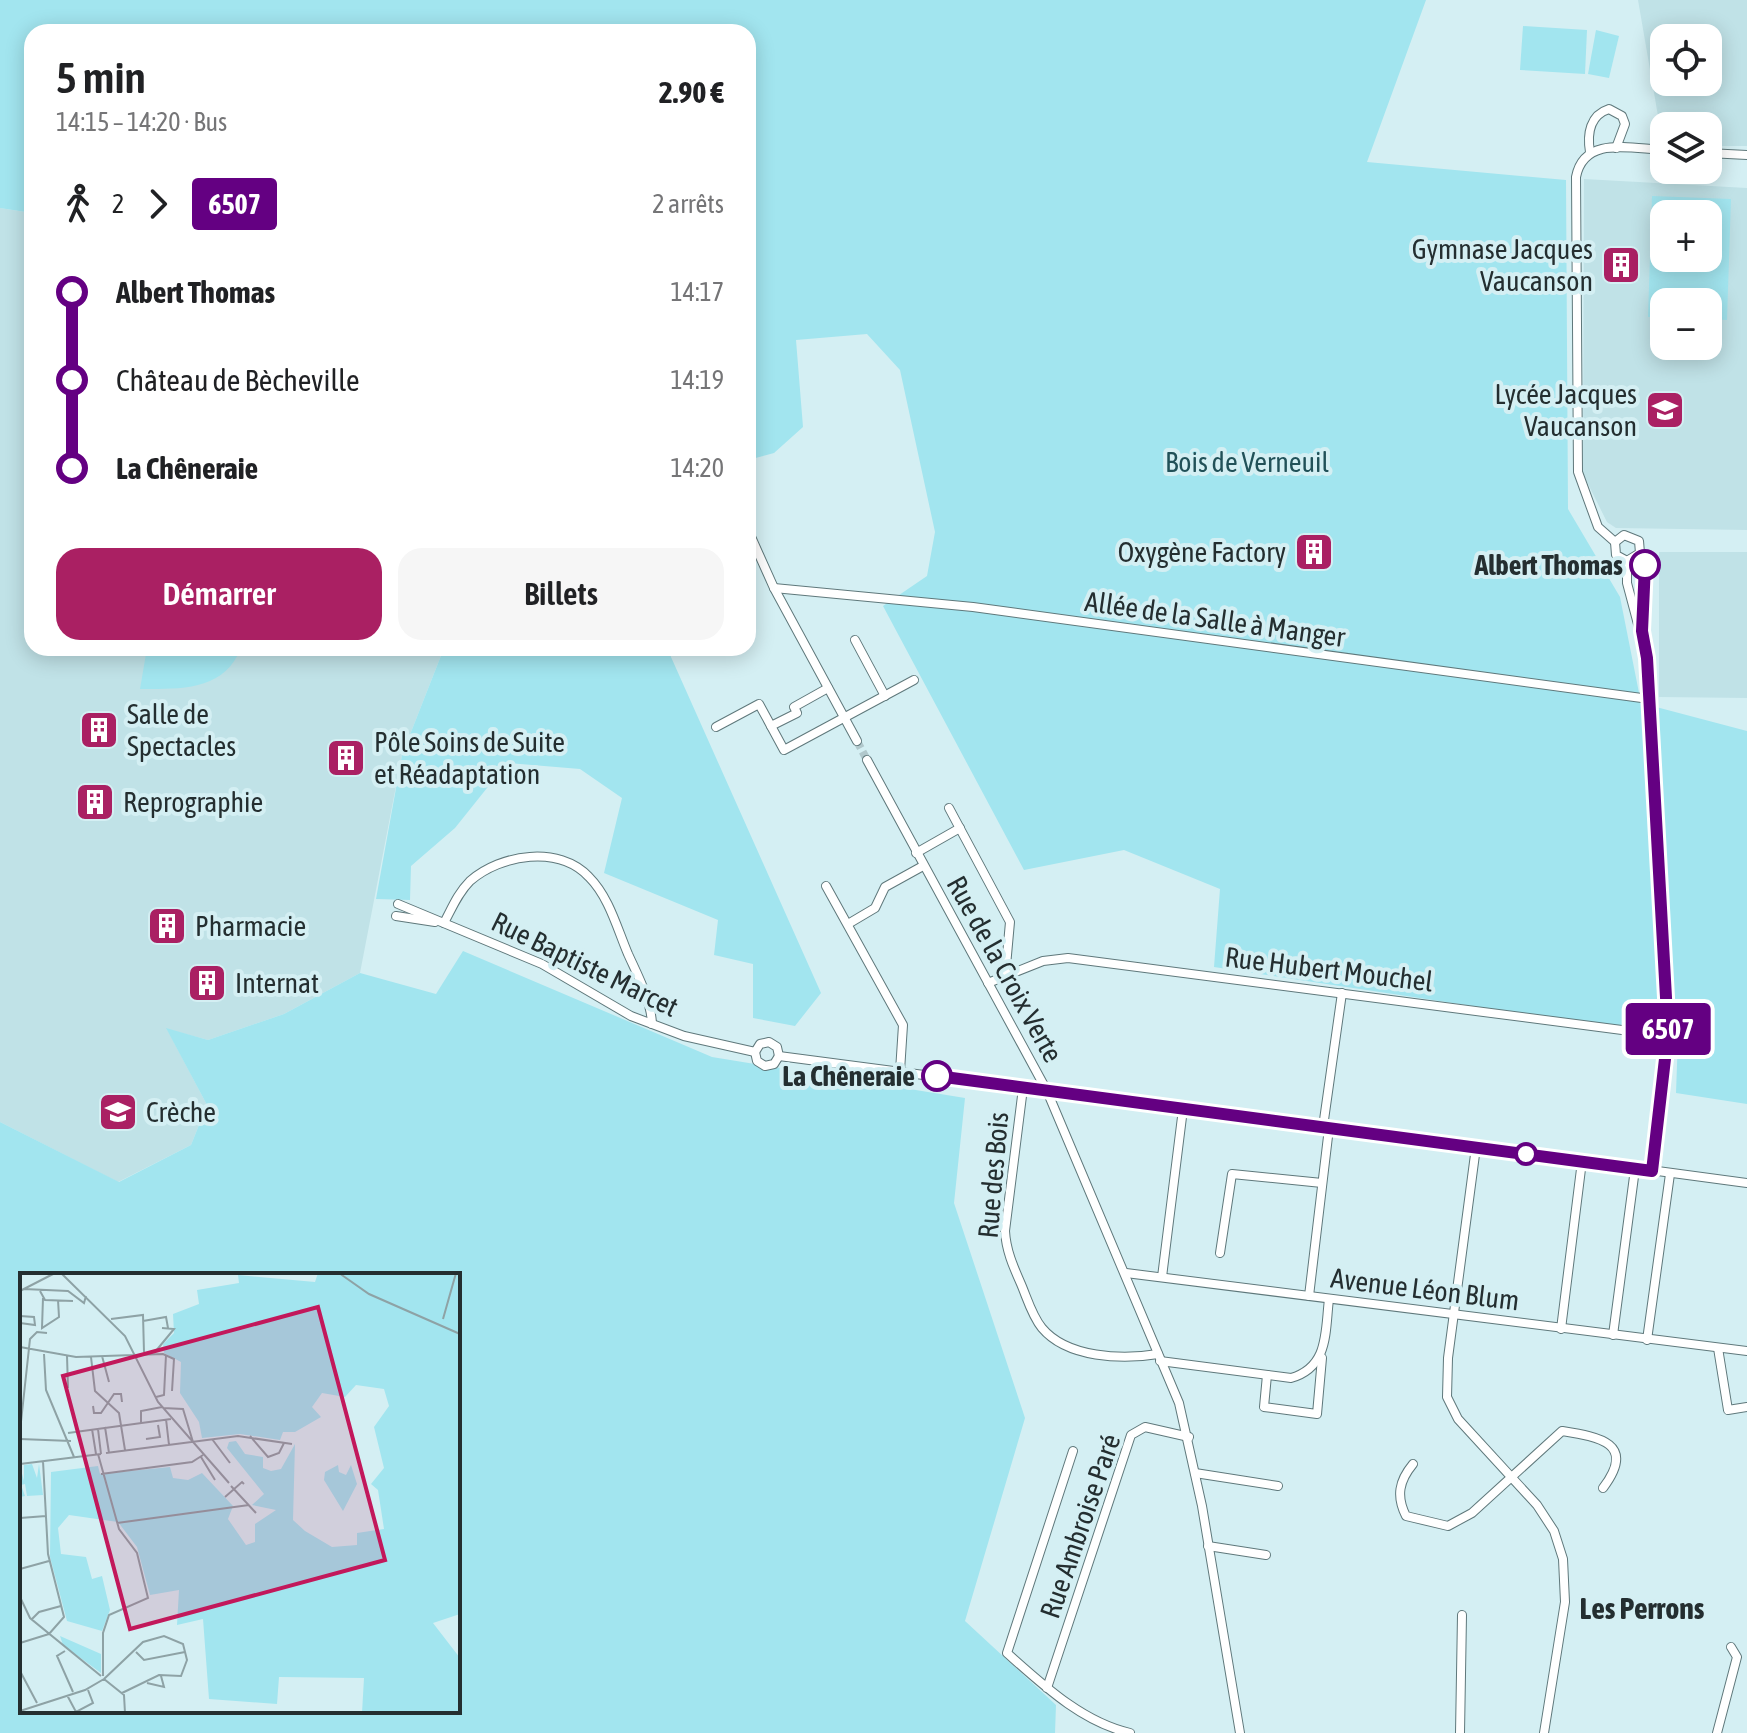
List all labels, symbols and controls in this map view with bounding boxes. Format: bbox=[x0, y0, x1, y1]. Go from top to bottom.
map controls bbox=[1650, 24, 1722, 360]
button: locate bbox=[1650, 24, 1722, 96]
text: 5 min bbox=[56, 52, 146, 102]
text: 2.90 € bbox=[659, 75, 724, 109]
text: 14:15 – 14:20 · Bus bbox=[56, 107, 227, 137]
button: layers bbox=[1650, 112, 1722, 184]
icon: walk bbox=[56, 182, 100, 226]
icon: forward bbox=[136, 182, 180, 226]
text: 6507 bbox=[208, 188, 261, 220]
text: 2 bbox=[112, 189, 124, 219]
text: 2 arrêts bbox=[652, 189, 724, 219]
button: + bbox=[1650, 200, 1722, 272]
place label: Gymnase Jacques Vaucanson bbox=[1412, 233, 1593, 297]
building icon: Gymnase Jacques Vaucanson bbox=[1600, 244, 1642, 286]
text: Albert Thomas bbox=[116, 275, 275, 309]
text: 14:17 bbox=[670, 277, 724, 307]
button: − bbox=[1650, 288, 1722, 360]
text: Château de Bècheville bbox=[116, 363, 360, 397]
text: 14:19 bbox=[670, 365, 724, 395]
place label: Lycée Jacques Vaucanson bbox=[1495, 378, 1637, 442]
school or university icon: Lycée Jacques Vaucanson bbox=[1644, 389, 1686, 431]
park label: Bois de Verneuil bbox=[1165, 446, 1330, 478]
text: La Chêneraie bbox=[116, 451, 258, 485]
text: 14:20 bbox=[670, 453, 724, 483]
building icon: Oxygène Factory bbox=[1293, 531, 1335, 573]
place label: Oxygène Factory bbox=[1118, 536, 1286, 568]
button: Démarrer bbox=[56, 548, 382, 640]
button: Billets bbox=[398, 548, 724, 640]
place label: Albert Thomas bbox=[1473, 549, 1623, 581]
marker: Albert Thomas bbox=[1630, 550, 1660, 580]
street label: Allée de la Salle à Manger bbox=[1083, 585, 1348, 653]
place label: Salle de Spectacles bbox=[127, 698, 236, 762]
building icon: Salle de Spectacles bbox=[78, 709, 120, 751]
place label: Pôle Soins de Suite et Réadaptation bbox=[374, 726, 565, 790]
building icon: Pôle Soins de Suite et Réadaptation bbox=[325, 737, 367, 779]
building icon: Reprographie bbox=[74, 781, 116, 823]
place label: Reprographie bbox=[123, 786, 263, 818]
street label: Rue de la Croix Verte bbox=[941, 870, 1069, 1068]
building icon: Pharmacie bbox=[146, 905, 188, 947]
street label: Rue Baptiste Marcet bbox=[487, 905, 683, 1023]
place label: Pharmacie bbox=[195, 910, 306, 942]
street label: Rue Hubert Mouchel bbox=[1223, 940, 1435, 998]
building icon: Internat bbox=[186, 962, 228, 1004]
place label: Internat bbox=[235, 967, 319, 999]
line badge: 6507 bbox=[1612, 1003, 1724, 1055]
text: 6507 bbox=[1642, 1013, 1694, 1045]
place label: La Chêneraie bbox=[782, 1060, 915, 1092]
marker: La Chêneraie bbox=[922, 1061, 952, 1091]
school or university icon: Crèche bbox=[97, 1091, 139, 1133]
place label: Crèche bbox=[146, 1096, 216, 1128]
street label: Rue des Bois bbox=[972, 1111, 1014, 1239]
unlabelled marker bbox=[1515, 1143, 1537, 1165]
street label: Avenue Léon Blum bbox=[1329, 1262, 1521, 1316]
inset map bbox=[20, 1273, 460, 1713]
street label: Rue Ambroise Paré bbox=[1034, 1430, 1126, 1622]
district label: Les Perrons bbox=[1580, 1591, 1705, 1625]

